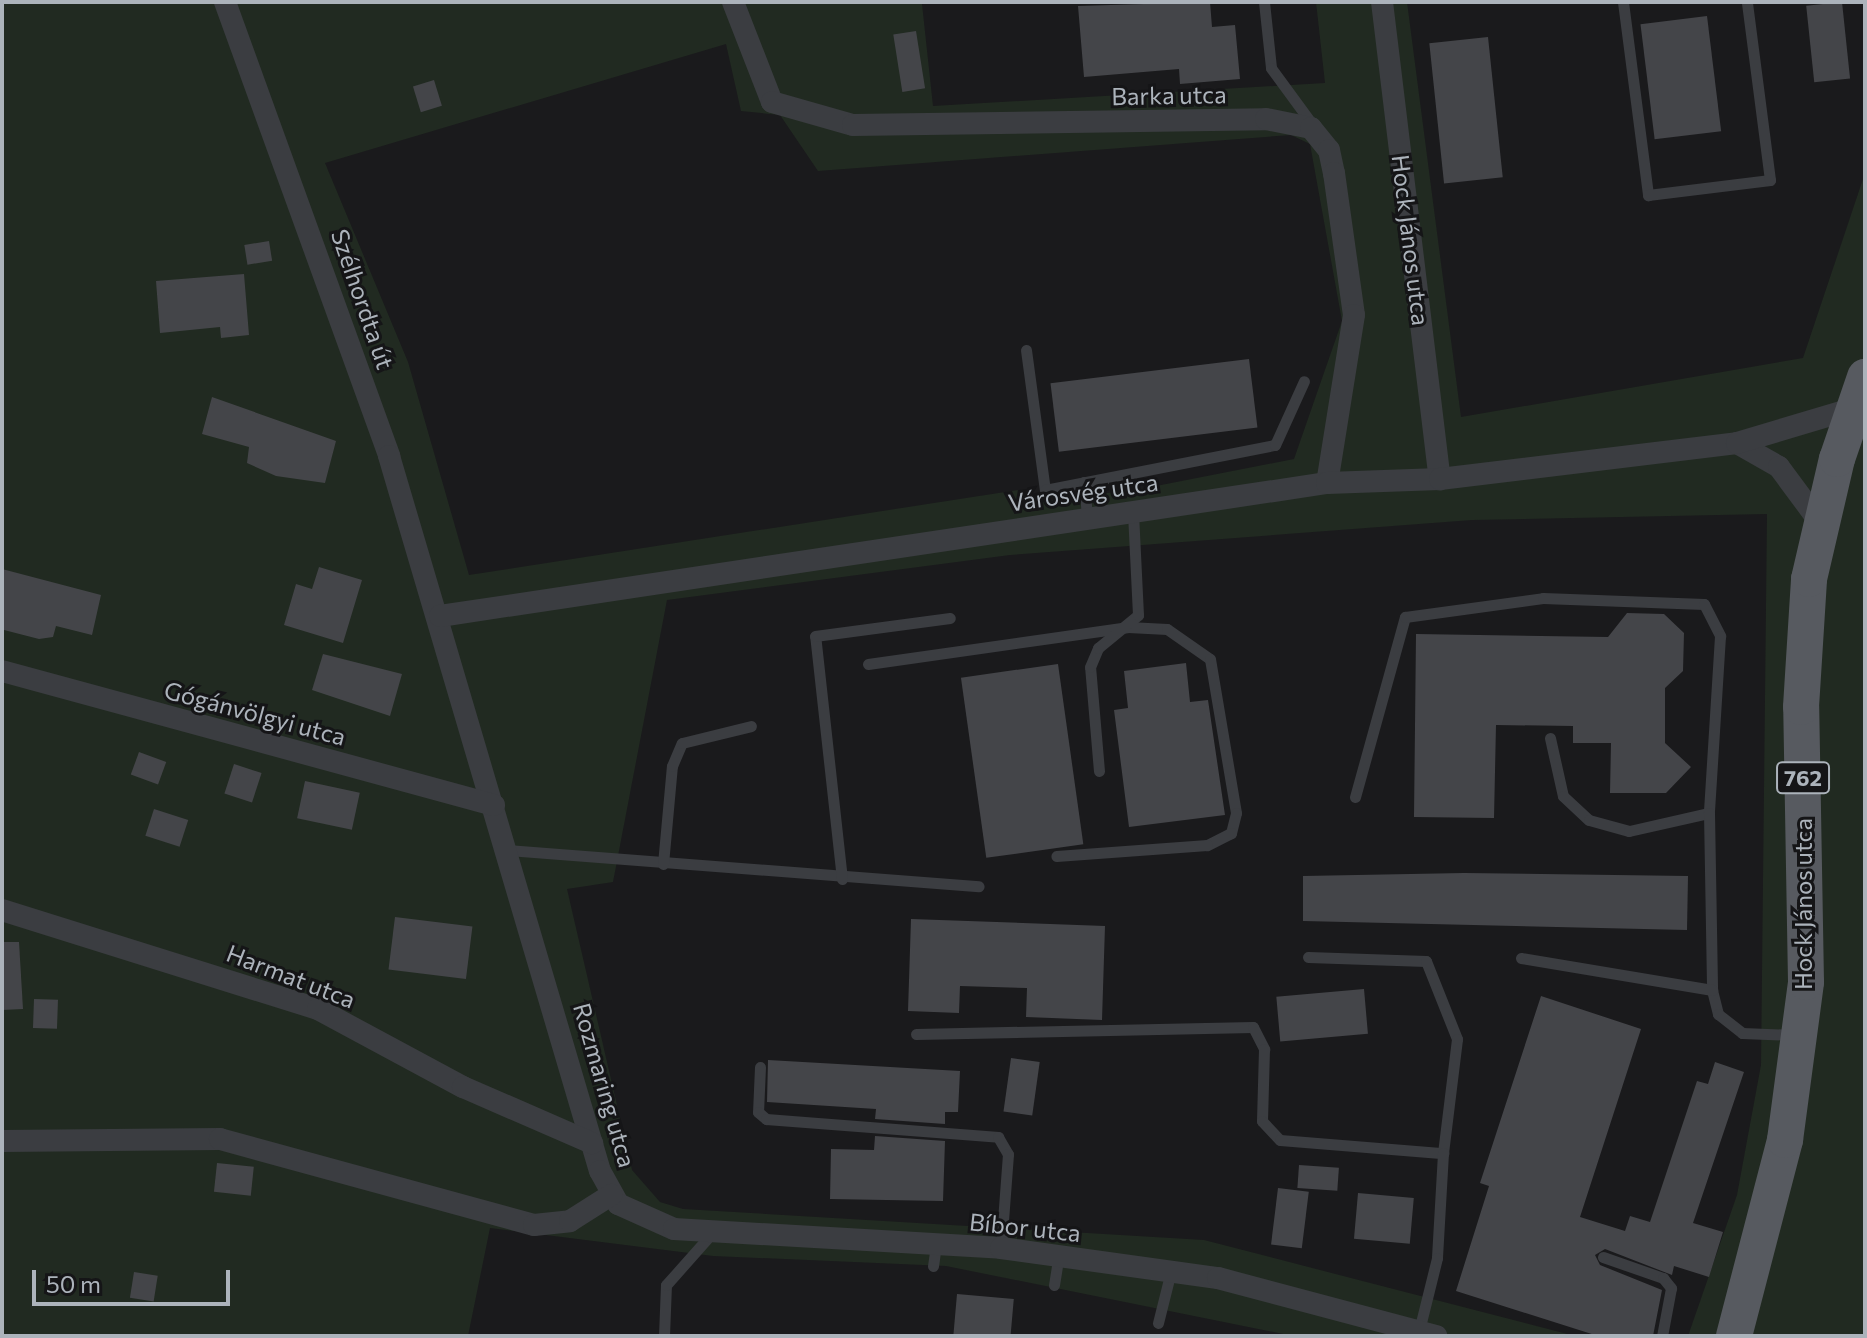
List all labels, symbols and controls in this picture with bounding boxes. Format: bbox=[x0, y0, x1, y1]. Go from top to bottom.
street label: Barka utca bbox=[1111, 80, 1227, 110]
street label: Hock János utca bbox=[1386, 153, 1436, 327]
street label: Szélhordta út bbox=[326, 225, 400, 373]
street label: Városvég utca bbox=[1006, 467, 1160, 517]
street label: Gógánvölgyi utca bbox=[161, 675, 349, 751]
road number: 762 bbox=[1775, 760, 1831, 796]
street label: Hock János utca bbox=[1789, 818, 1817, 990]
street label: Harmat utca bbox=[223, 938, 359, 1014]
street label: Rozmaring utca bbox=[568, 1000, 642, 1170]
street label: Bíbor utca bbox=[968, 1207, 1082, 1247]
scale bar bbox=[36, 1254, 234, 1304]
text: 50 m bbox=[46, 1269, 101, 1298]

